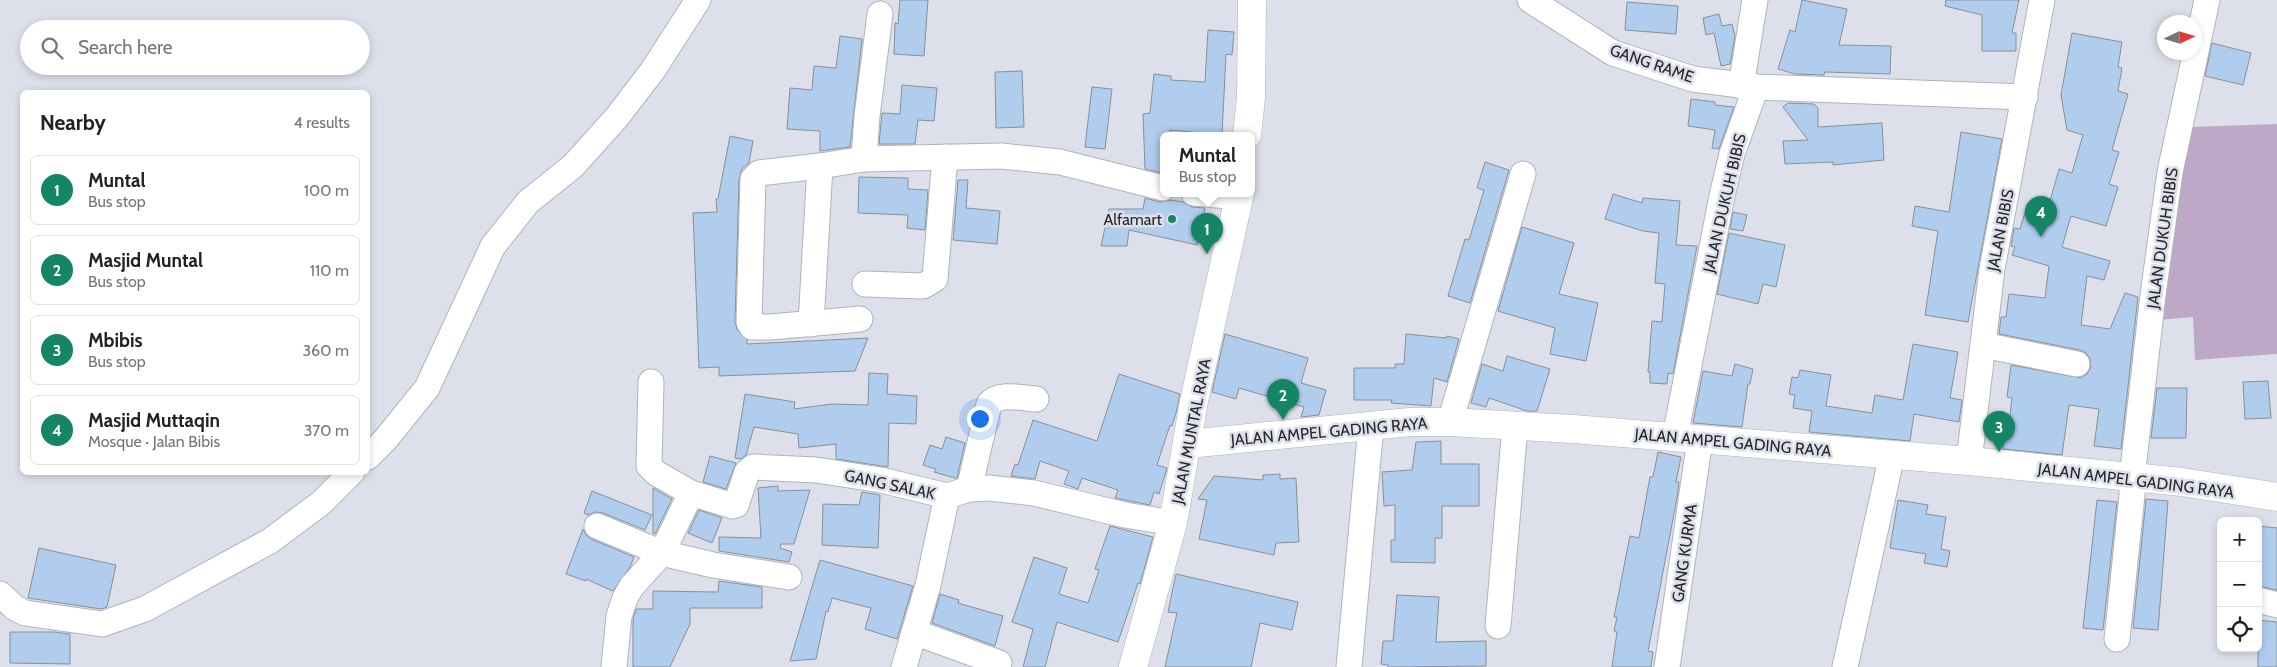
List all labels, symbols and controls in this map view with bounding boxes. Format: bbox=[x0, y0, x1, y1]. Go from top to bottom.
north arrow bbox=[2157, 15, 2202, 60]
search box bbox=[20, 20, 370, 75]
icon: search bbox=[38, 34, 66, 62]
text: Search here bbox=[78, 36, 172, 59]
street label: GANG RAME bbox=[1607, 40, 1696, 87]
text: Nearby bbox=[40, 110, 106, 135]
text: 4 results bbox=[293, 113, 350, 132]
popup bbox=[1160, 132, 1255, 197]
street label: JALAN DUKUH BIBIS bbox=[1699, 132, 1750, 275]
text: Muntal bbox=[1179, 144, 1236, 167]
street label: JALAN DUKUH BIBIS bbox=[2143, 166, 2182, 311]
text: Bus stop bbox=[1179, 167, 1236, 186]
text: Muntal bbox=[88, 169, 145, 192]
text: 1 bbox=[54, 181, 60, 200]
text: 100 m bbox=[304, 181, 349, 200]
street label: JALAN BIBIS bbox=[1983, 187, 2018, 274]
text: Bus stop bbox=[88, 192, 146, 211]
pin: 4 bbox=[2025, 196, 2057, 237]
place label: Alfamart bbox=[1103, 210, 1163, 229]
marker: Alfamart bbox=[1166, 213, 1178, 225]
pin: 1 bbox=[1191, 213, 1223, 254]
text: Masjid Muntal bbox=[88, 249, 203, 272]
text: 2 bbox=[53, 261, 61, 280]
text: 110 m bbox=[310, 261, 349, 280]
text: Bus stop bbox=[88, 272, 146, 291]
text: Mbibis bbox=[88, 329, 142, 352]
text: 3 bbox=[53, 341, 61, 360]
text: 360 m bbox=[302, 341, 349, 360]
text: Bus stop bbox=[88, 352, 146, 371]
street label: JALAN MUNTAL RAYA bbox=[1168, 357, 1215, 506]
pin: 2 bbox=[1267, 379, 1299, 420]
your location bbox=[967, 406, 993, 432]
text: Masjid Muttaqin bbox=[88, 409, 220, 432]
pin: 3 bbox=[1983, 411, 2015, 452]
street label: JALAN AMPEL GADING RAYA bbox=[1229, 413, 1428, 450]
text: 4 bbox=[52, 421, 62, 440]
text: 370 m bbox=[304, 421, 349, 440]
street label: JALAN AMPEL GADING RAYA bbox=[1633, 424, 1832, 461]
text: Mosque · Jalan Bibis bbox=[88, 432, 220, 451]
street label: JALAN AMPEL GADING RAYA bbox=[2036, 459, 2235, 502]
street label: GANG SALAK bbox=[843, 466, 937, 503]
street label: GANG KURMA bbox=[1668, 502, 1701, 604]
map controls bbox=[2217, 517, 2262, 652]
button: + bbox=[2217, 517, 2262, 562]
button: − bbox=[2217, 562, 2262, 607]
button: locate bbox=[2217, 607, 2262, 652]

